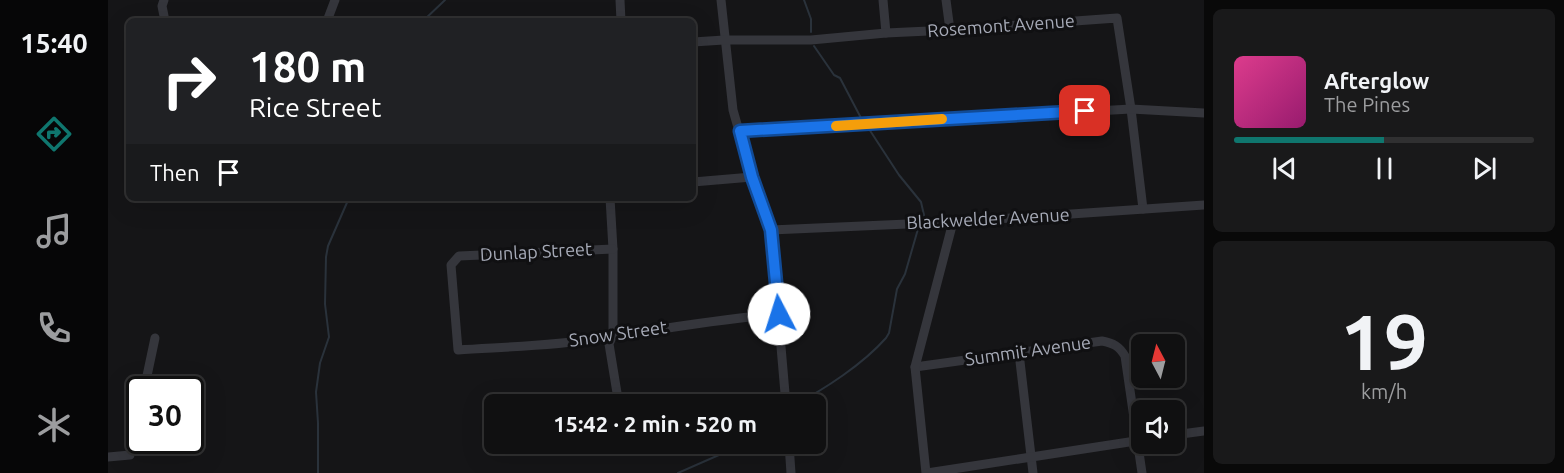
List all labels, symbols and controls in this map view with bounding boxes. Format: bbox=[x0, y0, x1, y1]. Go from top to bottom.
street label: Rosemont Avenue bbox=[927, 10, 1075, 40]
text: 15:40 bbox=[20, 28, 88, 58]
icon: right bbox=[150, 42, 228, 120]
text: 180 m bbox=[249, 43, 366, 90]
text: Afterglow bbox=[1324, 68, 1429, 93]
pin bbox=[1059, 85, 1110, 136]
text: Rice Street bbox=[249, 92, 381, 122]
text: The Pines bbox=[1324, 93, 1410, 116]
icon: arrive bbox=[1068, 94, 1101, 127]
icon: directions bbox=[33, 113, 75, 155]
icon: previous bbox=[1268, 152, 1301, 185]
icon: pause bbox=[1368, 152, 1401, 185]
icon: next bbox=[1468, 152, 1501, 185]
icon: arrive bbox=[212, 156, 245, 189]
text: Then bbox=[150, 160, 200, 185]
street label: Blackwelder Avenue bbox=[906, 204, 1070, 232]
icon: music bbox=[33, 210, 75, 252]
street label: Dunlap Street bbox=[479, 238, 592, 264]
position arrow bbox=[747, 282, 811, 346]
text: 19 bbox=[1340, 297, 1428, 385]
icon: phone bbox=[33, 307, 75, 349]
street label: Snow Street bbox=[568, 316, 668, 350]
street label: Summit Avenue bbox=[964, 331, 1092, 369]
north arrow bbox=[1131, 334, 1185, 388]
map controls bbox=[1131, 334, 1185, 454]
speed limit sign: 30 bbox=[126, 376, 204, 454]
text: km/h bbox=[1361, 380, 1407, 403]
button: sound bbox=[1131, 400, 1185, 454]
icon: climate bbox=[33, 404, 75, 446]
text: 15:42 · 2 min · 520 m bbox=[553, 411, 757, 436]

